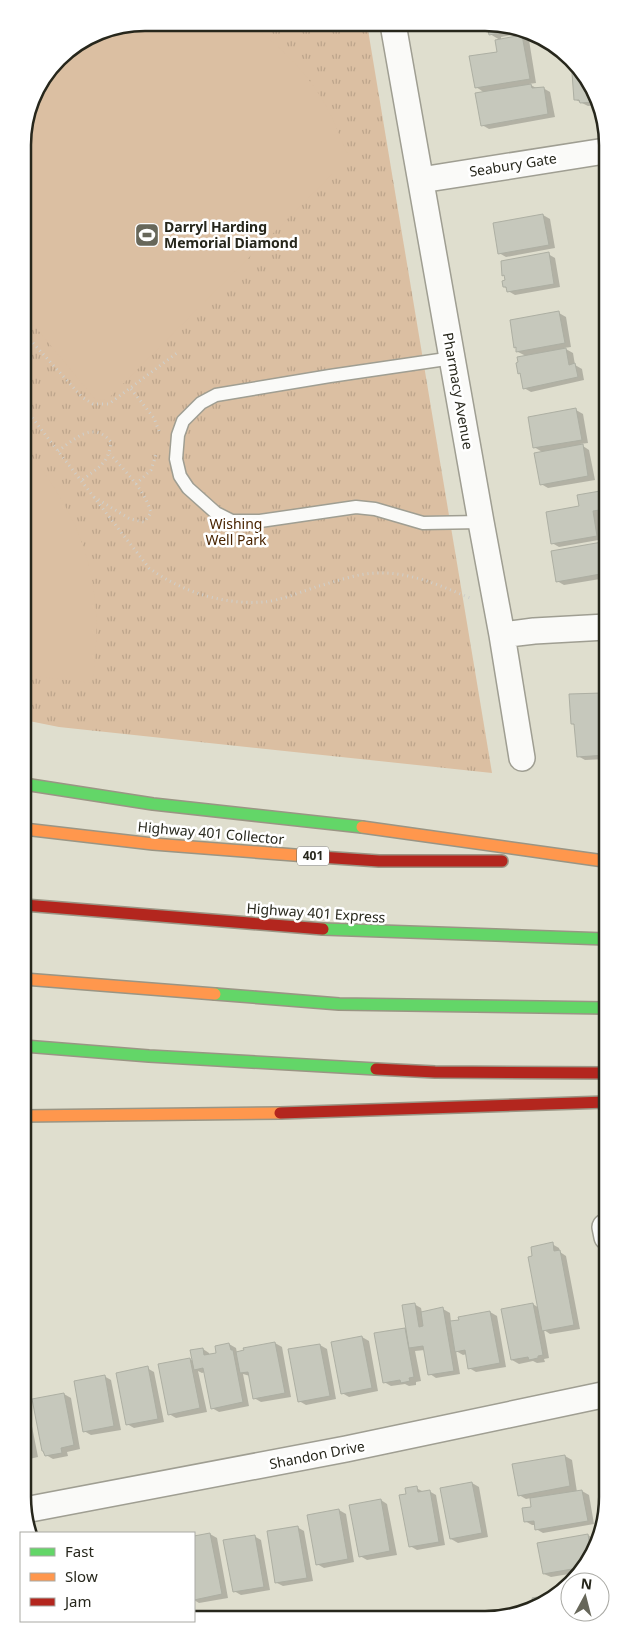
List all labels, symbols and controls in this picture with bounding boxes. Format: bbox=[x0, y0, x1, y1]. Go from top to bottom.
street label: Seabury Gate bbox=[468, 148, 558, 181]
place label: Darryl Harding Memorial Diamond bbox=[164, 217, 298, 252]
sports icon: Darryl Harding Memorial Diamond bbox=[134, 222, 160, 248]
street label: Pharmacy Avenue bbox=[439, 331, 478, 451]
park label: Wishing Well Park bbox=[205, 514, 267, 549]
street label: Highway 401 Collector bbox=[137, 817, 285, 848]
road number: 401 bbox=[297, 846, 329, 866]
street label: Highway 401 Express bbox=[246, 898, 386, 927]
street label: Shandon Drive bbox=[268, 1436, 366, 1473]
legend bbox=[20, 1532, 195, 1622]
text: Fast bbox=[65, 1541, 94, 1561]
text: Slow bbox=[65, 1566, 98, 1586]
north arrow bbox=[560, 1572, 610, 1622]
text: N bbox=[580, 1573, 593, 1594]
text: Jam bbox=[63, 1591, 92, 1611]

